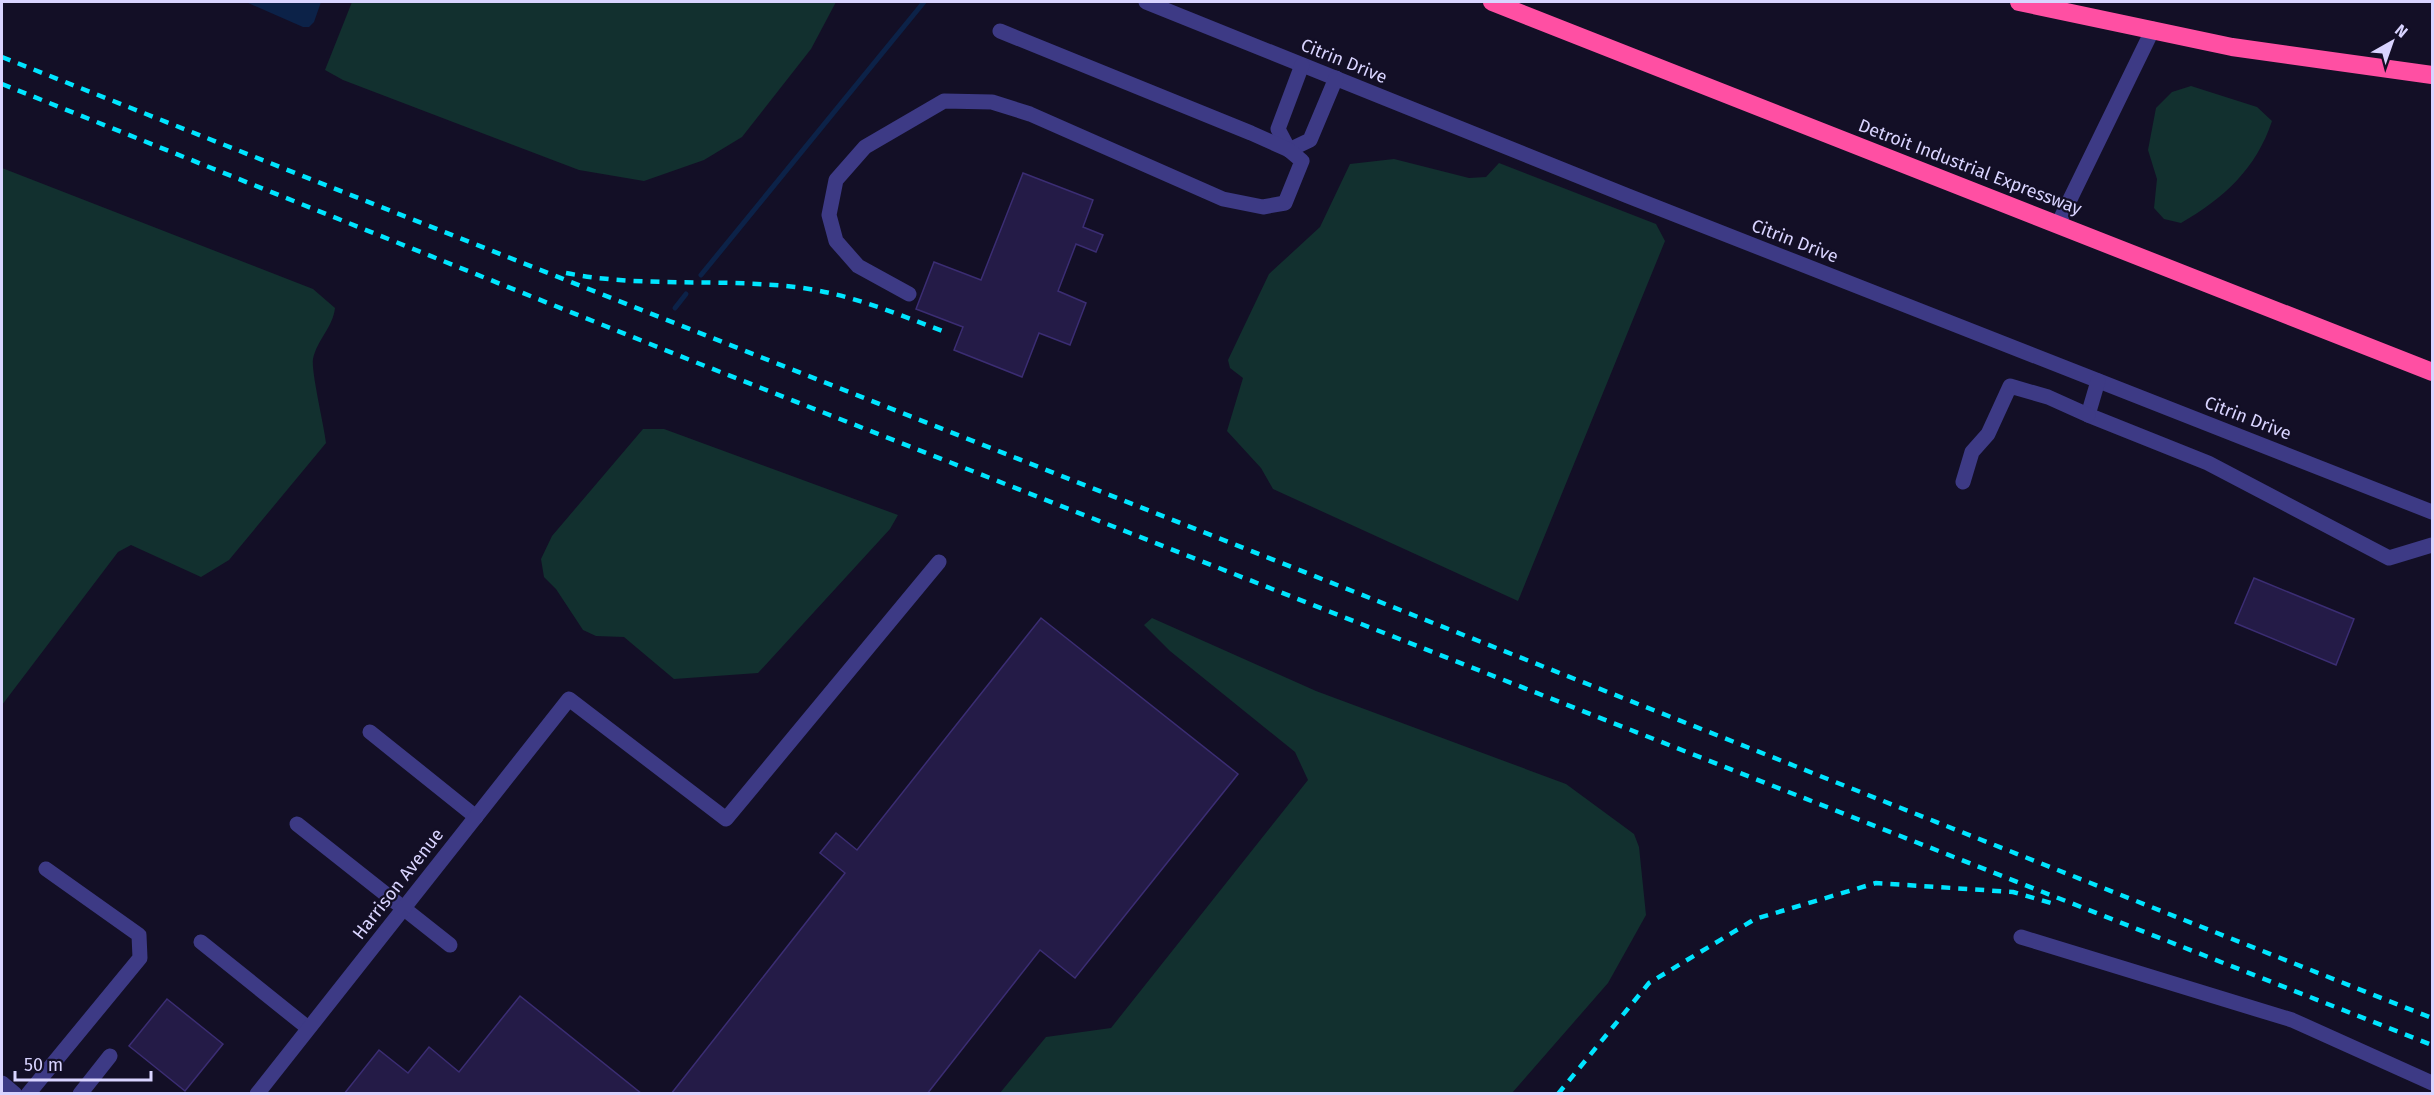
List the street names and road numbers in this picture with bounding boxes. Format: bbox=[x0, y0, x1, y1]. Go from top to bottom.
street label: Citrin Drive bbox=[1298, 34, 1390, 88]
street label: Detroit Industrial Expressway bbox=[1855, 114, 2085, 220]
street label: Citrin Drive bbox=[1748, 214, 1842, 268]
street label: Citrin Drive bbox=[2201, 391, 2295, 445]
street label: Harrison Avenue bbox=[348, 824, 448, 944]

